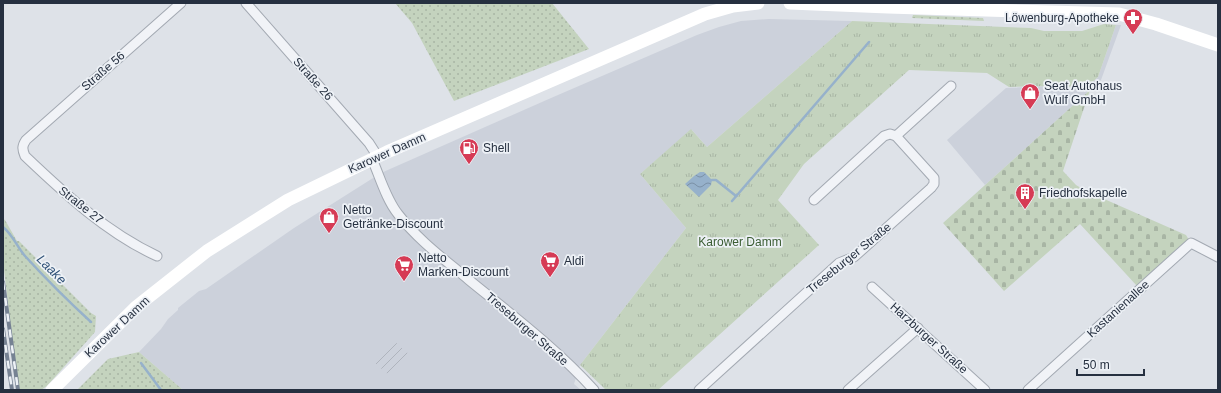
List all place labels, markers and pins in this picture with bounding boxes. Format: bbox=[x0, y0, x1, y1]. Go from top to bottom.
pharmacy icon: Löwenburg-Apotheke bbox=[1122, 7, 1144, 35]
place label: Löwenburg-Apotheke bbox=[1005, 11, 1119, 25]
place label: Seat Autohaus Wulf GmbH bbox=[1044, 79, 1122, 107]
shop icon: Seat Autohaus Wulf GmbH bbox=[1019, 82, 1041, 110]
fuel station icon: Shell bbox=[458, 137, 480, 165]
place label: Shell bbox=[483, 141, 510, 155]
building icon: Friedhofskapelle bbox=[1014, 182, 1036, 210]
place label: Friedhofskapelle bbox=[1039, 186, 1127, 200]
place label: Netto Getränke-Discount bbox=[343, 203, 444, 231]
shop icon: Netto Getränke-Discount bbox=[318, 206, 340, 234]
supermarket icon: Aldi bbox=[539, 250, 561, 278]
place label: Netto Marken-Discount bbox=[418, 251, 509, 279]
supermarket icon: Netto Marken-Discount bbox=[393, 254, 415, 282]
place label: Aldi bbox=[564, 254, 584, 268]

